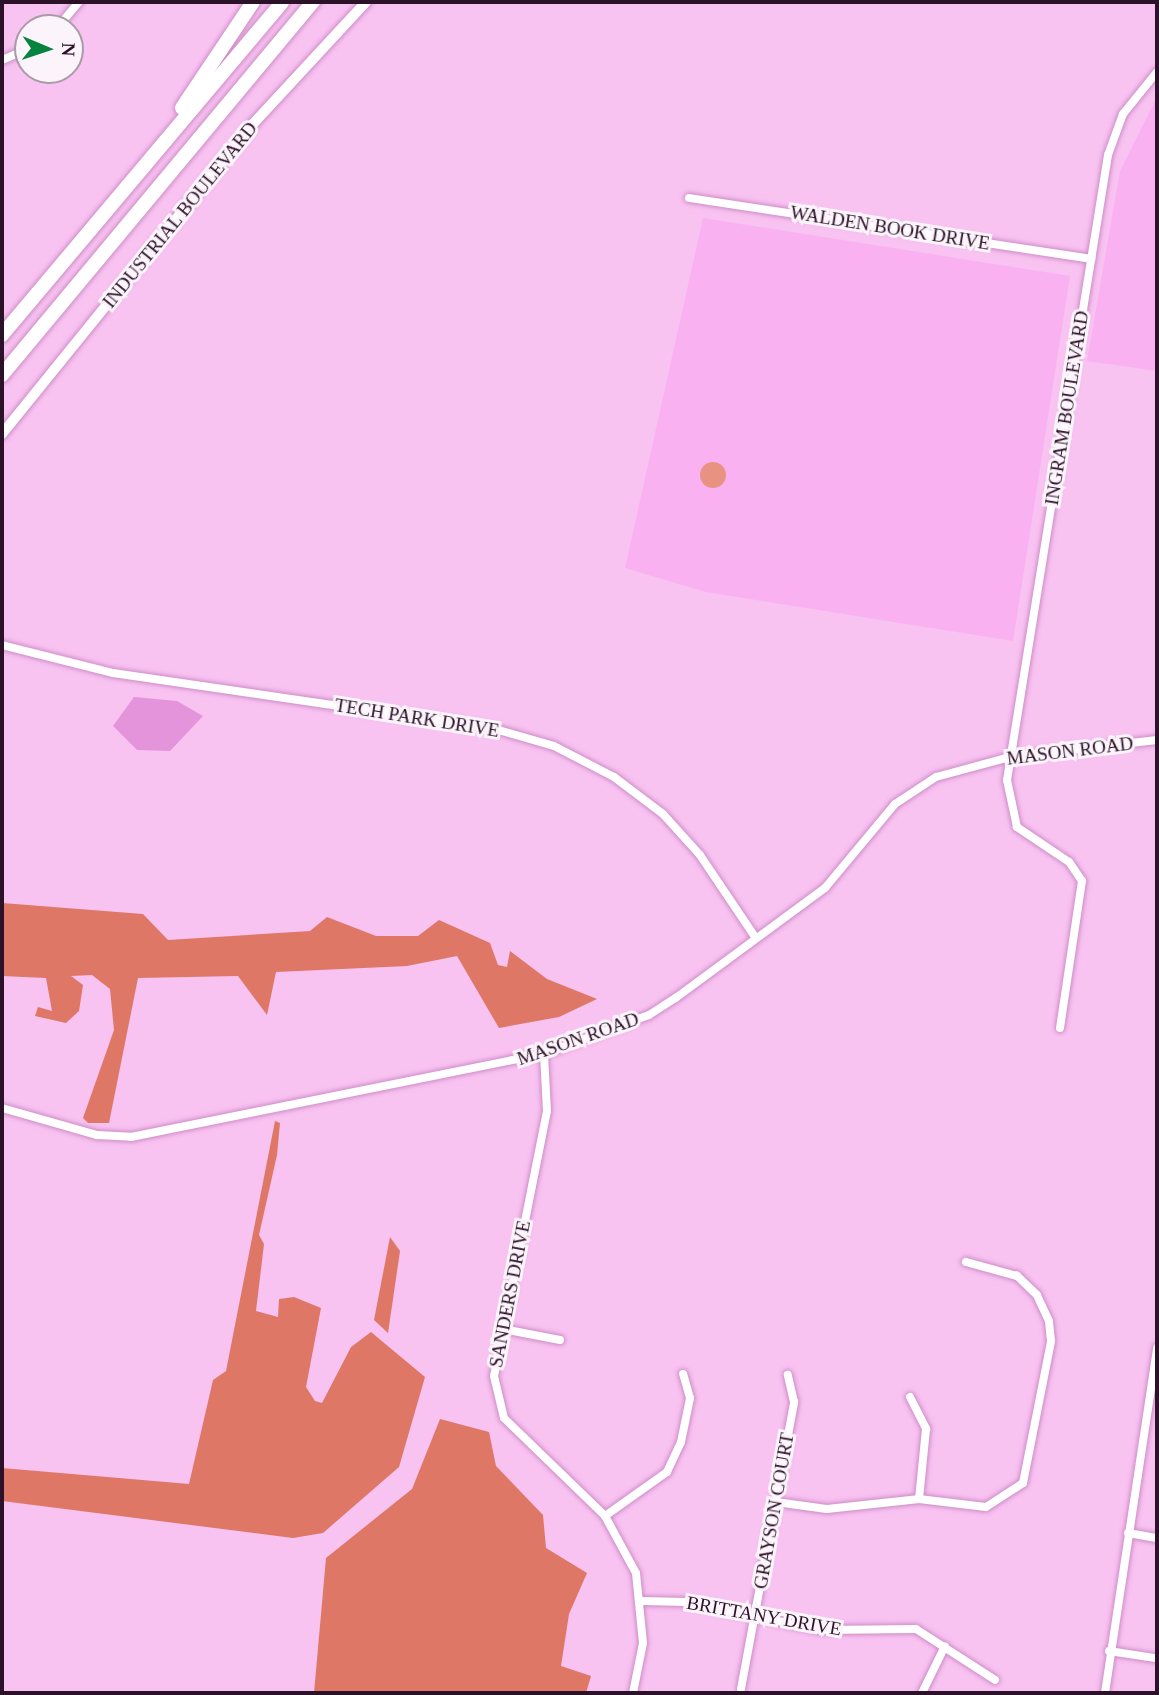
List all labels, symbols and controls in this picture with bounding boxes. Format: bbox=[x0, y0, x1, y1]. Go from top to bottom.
north arrow bbox=[14, 14, 84, 84]
text: N bbox=[58, 42, 79, 57]
street label: INDUSTRIAL BOULEVARD bbox=[98, 117, 262, 313]
street label: WALDEN BOOK DRIVE bbox=[789, 201, 991, 255]
street label: INGRAM BOULEVARD bbox=[1040, 309, 1094, 507]
street label: TECH PARK DRIVE bbox=[333, 694, 501, 742]
street label: MASON ROAD bbox=[1005, 732, 1135, 770]
street label: MASON ROAD bbox=[514, 1008, 642, 1070]
street label: SANDERS DRIVE bbox=[485, 1219, 535, 1369]
street label: GRAYSON COURT bbox=[749, 1431, 799, 1591]
street label: BRITTANY DRIVE bbox=[685, 1591, 843, 1641]

